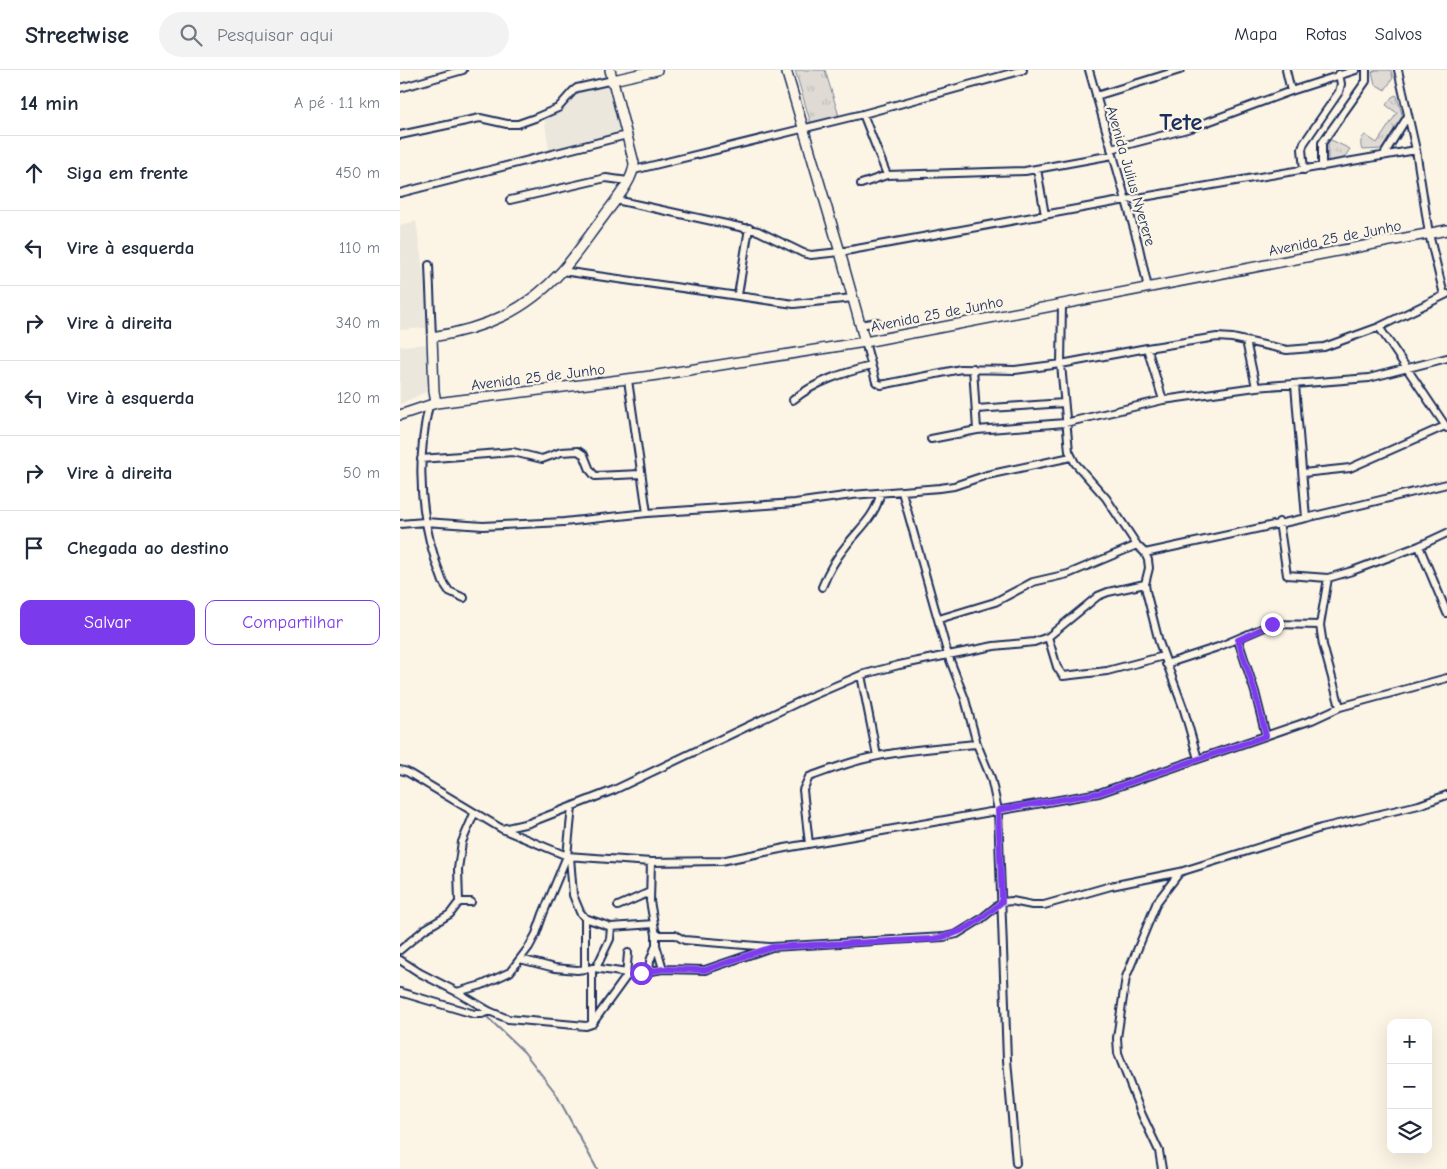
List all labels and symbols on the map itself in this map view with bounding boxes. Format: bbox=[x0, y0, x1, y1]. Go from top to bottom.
street label: Avenida Julius Nyerere bbox=[1102, 104, 1160, 249]
district label: Tete bbox=[1159, 107, 1203, 136]
street label: Avenida 25 de Junho bbox=[1267, 216, 1403, 260]
street label: Avenida 25 de Junho bbox=[869, 292, 1005, 336]
street label: Avenida 25 de Junho bbox=[470, 360, 606, 394]
route end bbox=[1261, 613, 1284, 636]
route start bbox=[630, 962, 653, 985]

